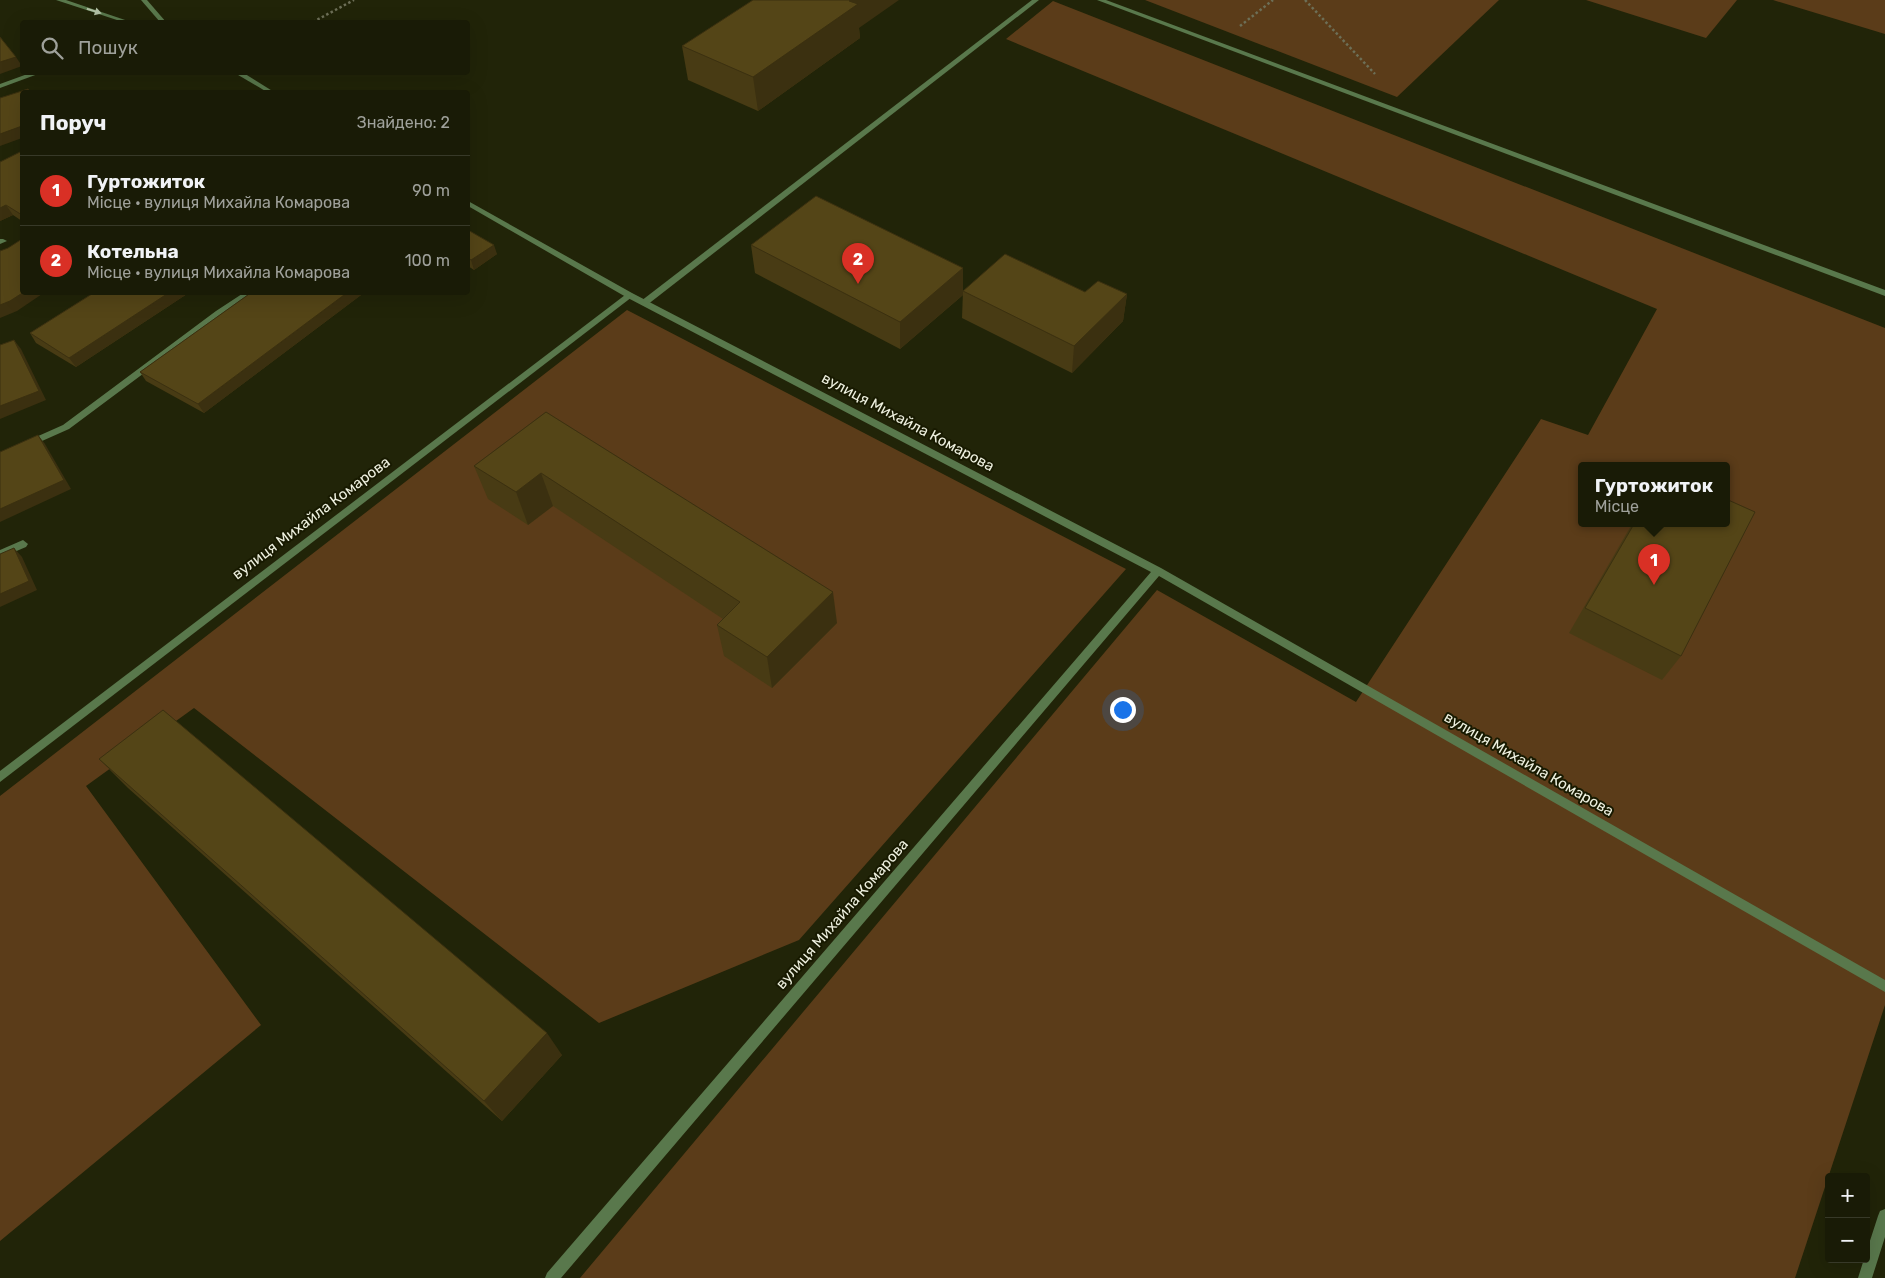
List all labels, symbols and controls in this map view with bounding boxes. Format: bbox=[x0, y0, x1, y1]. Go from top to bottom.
one-way arrow bbox=[86, 8, 101, 16]
search box bbox=[20, 20, 470, 75]
icon: search bbox=[38, 34, 66, 62]
text: Пошук bbox=[78, 36, 138, 59]
text: Поруч bbox=[40, 110, 106, 135]
text: Знайдено: 2 bbox=[357, 113, 450, 132]
text: Гуртожиток bbox=[87, 170, 205, 193]
text: 1 bbox=[52, 181, 60, 200]
text: 90 m bbox=[412, 181, 450, 200]
text: Місце · вулиця Михайла Комарова bbox=[87, 193, 350, 212]
text: Котельна bbox=[87, 240, 179, 263]
pin: 2 bbox=[842, 243, 874, 284]
text: 2 bbox=[51, 251, 61, 270]
text: 100 m bbox=[405, 251, 450, 270]
text: Місце · вулиця Михайла Комарова bbox=[87, 263, 350, 282]
street label: вулиця Михайла Комарова bbox=[819, 369, 997, 475]
street label: вулиця Михайла Комарова bbox=[229, 453, 393, 583]
popup bbox=[1578, 462, 1730, 527]
text: Гуртожиток bbox=[1595, 474, 1713, 497]
text: Місце bbox=[1595, 497, 1639, 516]
pin: 1 bbox=[1638, 544, 1670, 585]
your location bbox=[1110, 697, 1136, 723]
street label: вулиця Михайла Комарова bbox=[1441, 708, 1617, 820]
street label: вулиця Михайла Комарова bbox=[772, 835, 912, 993]
map controls bbox=[1825, 1173, 1870, 1263]
button: + bbox=[1825, 1173, 1870, 1218]
button: − bbox=[1825, 1218, 1870, 1263]

